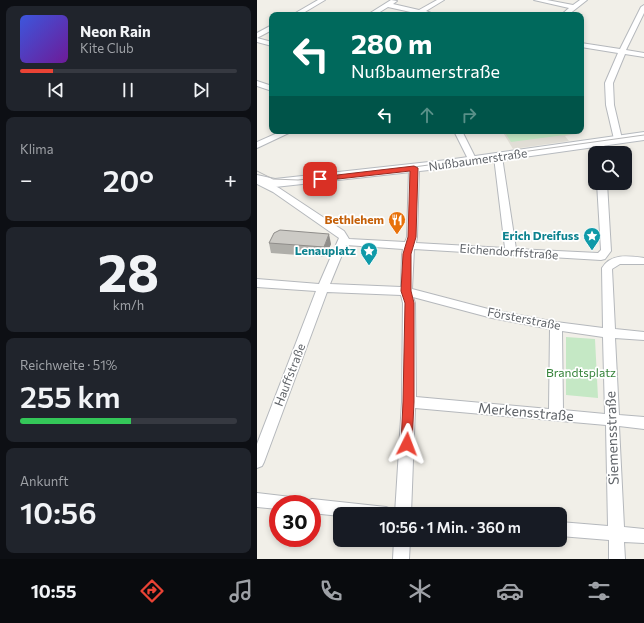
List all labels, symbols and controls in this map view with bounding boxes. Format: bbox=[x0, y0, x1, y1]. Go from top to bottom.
text: Neon Rain bbox=[80, 22, 151, 40]
text: 280 m bbox=[351, 26, 432, 60]
icon: left bbox=[285, 28, 337, 80]
text: Kite Club bbox=[80, 40, 134, 56]
text: Nußbaumerstraße bbox=[351, 60, 500, 82]
icon: previous bbox=[45, 79, 67, 101]
icon: pause bbox=[117, 79, 139, 101]
icon: next bbox=[190, 79, 212, 101]
icon: left bbox=[374, 104, 396, 126]
icon: ahead bbox=[416, 104, 438, 126]
icon: right bbox=[458, 104, 480, 126]
text: Klima bbox=[20, 141, 54, 157]
street label: Nußbaumerstraße bbox=[428, 145, 528, 173]
map controls bbox=[588, 146, 632, 190]
button: search bbox=[588, 146, 632, 190]
text: 20° bbox=[103, 161, 154, 198]
pin bbox=[303, 162, 337, 196]
text: − bbox=[20, 166, 33, 193]
text: + bbox=[224, 166, 237, 193]
icon: arrive bbox=[309, 168, 331, 190]
restaurant icon: Bethlehem bbox=[387, 210, 407, 235]
place label: Bethlehem bbox=[324, 212, 384, 226]
place icon: Erich Dreifuss bbox=[582, 226, 602, 251]
place label: Erich Dreifuss bbox=[502, 228, 579, 242]
text: 28 bbox=[98, 239, 159, 303]
place icon: Lenauplatz bbox=[359, 241, 379, 266]
street label: Eichendorffstraße bbox=[459, 241, 559, 261]
place label: Lenauplatz bbox=[295, 243, 356, 257]
text: km/h bbox=[113, 297, 144, 313]
street label: Försterstraße bbox=[486, 304, 562, 332]
street label: Hauffstraße bbox=[271, 341, 307, 408]
text: Reichweite · 51% bbox=[20, 357, 117, 373]
park label: Brandtsplatz bbox=[546, 365, 616, 379]
text: 255 km bbox=[20, 377, 121, 414]
street label: Siemensstraße bbox=[601, 391, 622, 485]
street label: Merkensstraße bbox=[477, 399, 575, 424]
position arrow bbox=[386, 423, 428, 465]
text: Ankunft bbox=[20, 473, 69, 489]
text: 10:56 bbox=[20, 493, 97, 530]
speed limit sign: 30 bbox=[269, 495, 321, 547]
text: 10:56 · 1 Min. · 360 m bbox=[379, 518, 521, 536]
icon: directions bbox=[138, 577, 166, 605]
icon: music bbox=[227, 577, 255, 605]
icon: phone bbox=[317, 577, 345, 605]
icon: climate bbox=[406, 577, 434, 605]
icon: car bbox=[496, 577, 524, 605]
icon: filters bbox=[585, 577, 613, 605]
text: 10:55 bbox=[31, 580, 77, 602]

